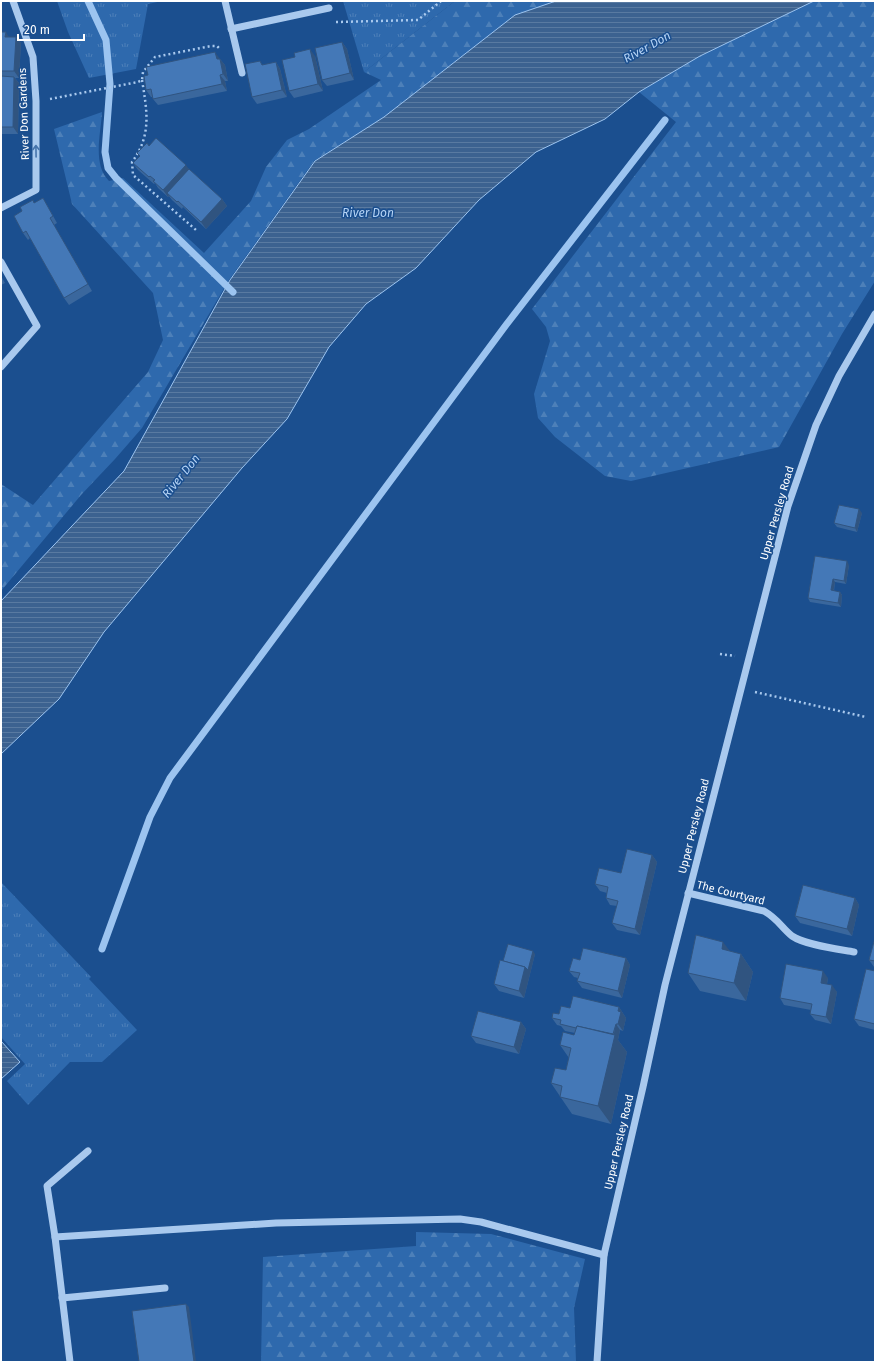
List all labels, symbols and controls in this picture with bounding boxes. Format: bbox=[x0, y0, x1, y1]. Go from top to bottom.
scale bar bbox=[18, 16, 84, 42]
text: 20 m bbox=[24, 23, 50, 37]
water label: River Don bbox=[621, 28, 673, 66]
street label: River Don Gardens bbox=[16, 68, 32, 160]
one-way arrow bbox=[32, 145, 40, 158]
water label: River Don bbox=[342, 206, 394, 220]
water label: River Don bbox=[159, 451, 203, 501]
street label: Upper Persley Road bbox=[757, 464, 797, 562]
street label: Upper Persley Road bbox=[676, 777, 712, 875]
street label: The Courtyard bbox=[696, 878, 766, 908]
street label: Upper Persley Road bbox=[602, 1093, 636, 1191]

